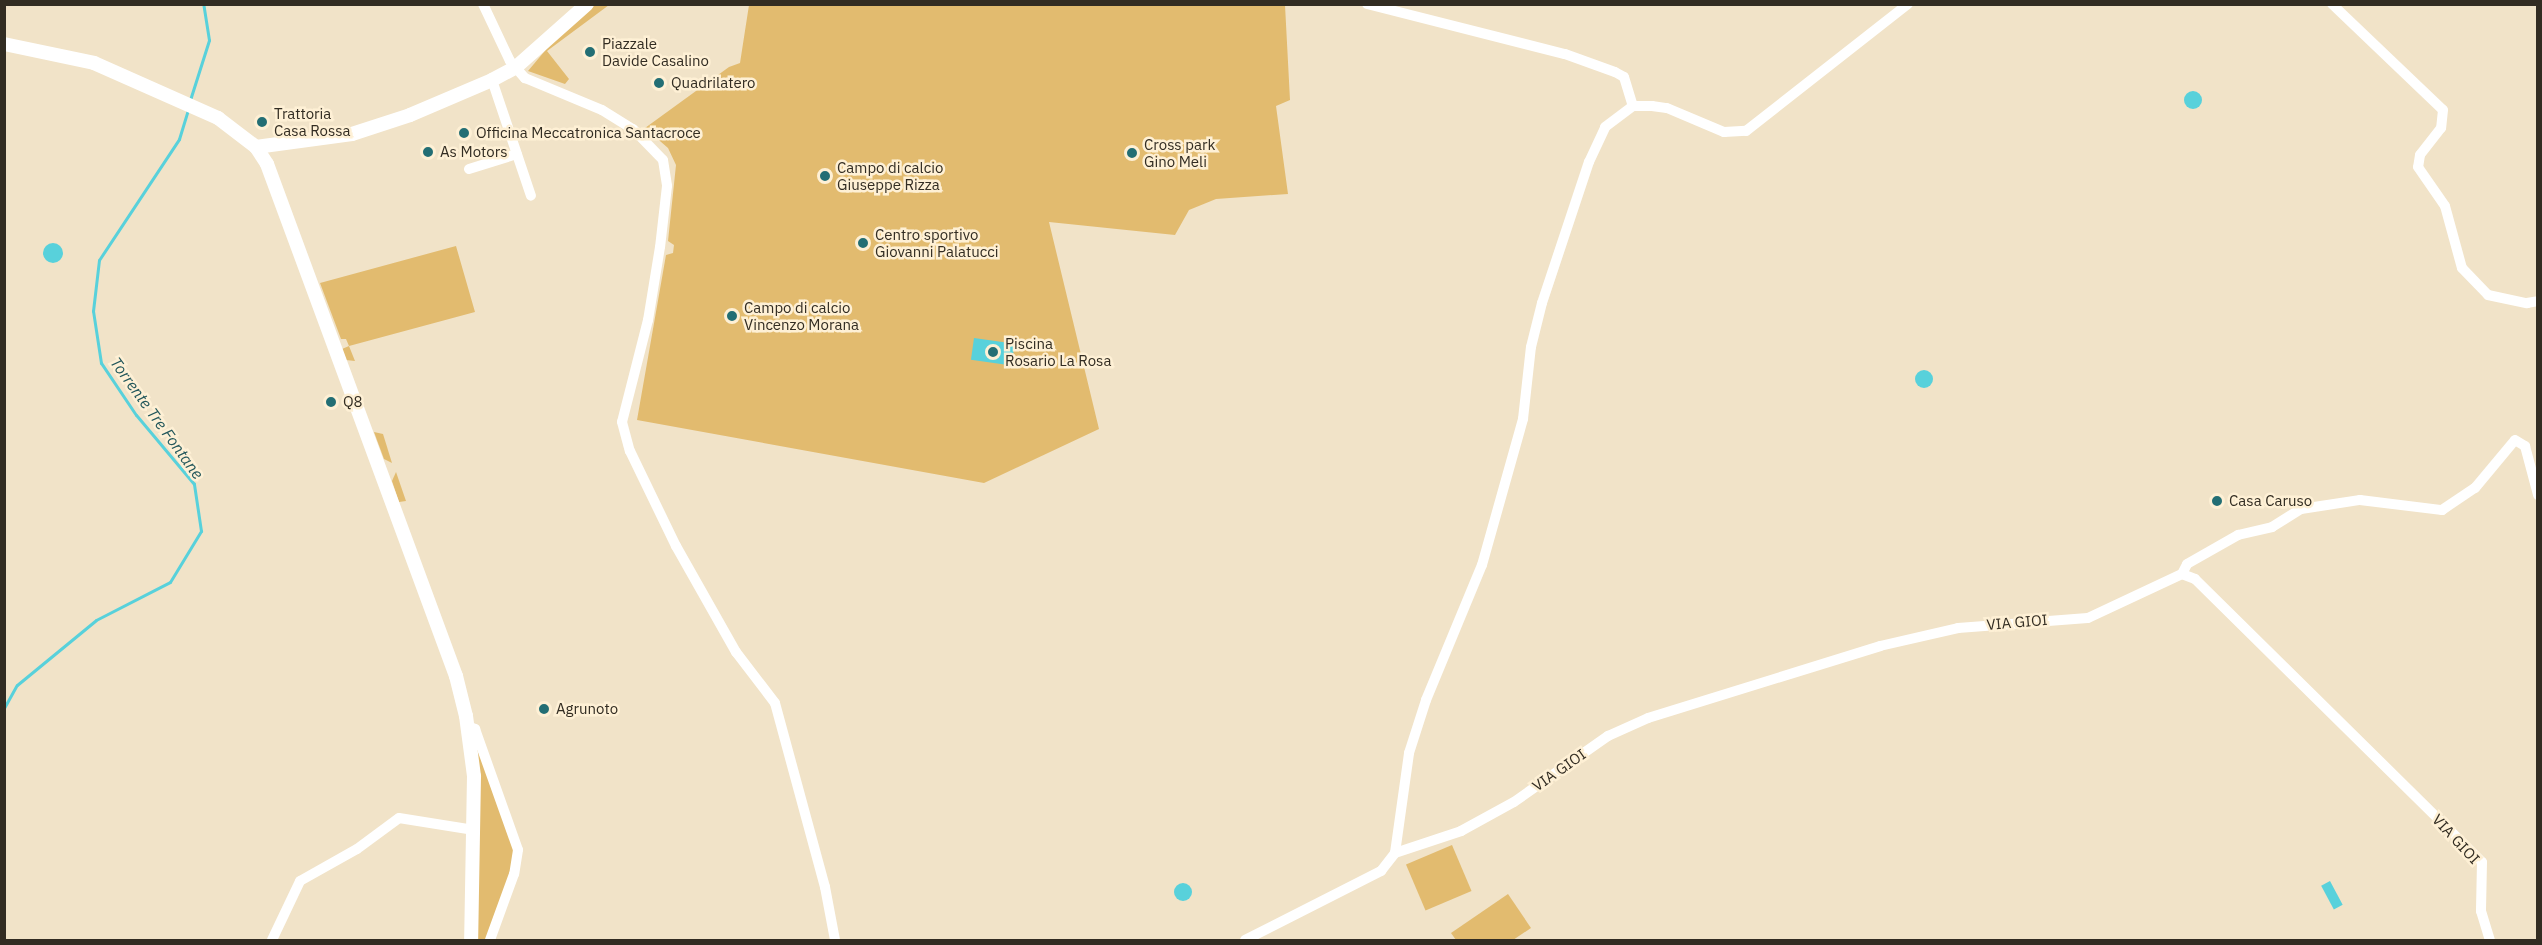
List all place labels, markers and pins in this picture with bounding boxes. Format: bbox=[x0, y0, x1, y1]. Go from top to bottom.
place label: Piazzale Davide Casalino bbox=[602, 34, 709, 69]
marker: Piazzale Davide Casalino bbox=[583, 45, 597, 59]
place label: Quadrilatero bbox=[671, 74, 755, 92]
marker: Quadrilatero bbox=[652, 76, 666, 90]
place label: Trattoria Casa Rossa bbox=[274, 104, 350, 139]
marker: Trattoria Casa Rossa bbox=[255, 115, 269, 129]
place label: Officina Meccatronica Santacroce bbox=[476, 124, 701, 142]
marker: Officina Meccatronica Santacroce bbox=[457, 126, 471, 140]
place label: Cross park Gino Meli bbox=[1144, 135, 1215, 170]
place label: As Motors bbox=[440, 143, 507, 161]
marker: As Motors bbox=[421, 145, 435, 159]
marker: Cross park Gino Meli bbox=[1125, 146, 1139, 160]
place label: Campo di calcio Giuseppe Rizza bbox=[837, 158, 943, 193]
marker: Campo di calcio Giuseppe Rizza bbox=[818, 169, 832, 183]
place label: Centro sportivo Giovanni Palatucci bbox=[875, 225, 999, 260]
marker: Centro sportivo Giovanni Palatucci bbox=[856, 236, 870, 250]
place label: Campo di calcio Vincenzo Morana bbox=[744, 298, 859, 333]
marker: Campo di calcio Vincenzo Morana bbox=[725, 309, 739, 323]
place label: Piscina Rosario La Rosa bbox=[1005, 334, 1111, 369]
marker: Piscina Rosario La Rosa bbox=[986, 345, 1000, 359]
place label: Q8 bbox=[343, 393, 363, 411]
marker: Q8 bbox=[324, 395, 338, 409]
place label: Casa Caruso bbox=[2229, 492, 2312, 510]
marker: Casa Caruso bbox=[2210, 494, 2224, 508]
place label: Agrunoto bbox=[556, 700, 618, 718]
marker: Agrunoto bbox=[537, 702, 551, 716]

